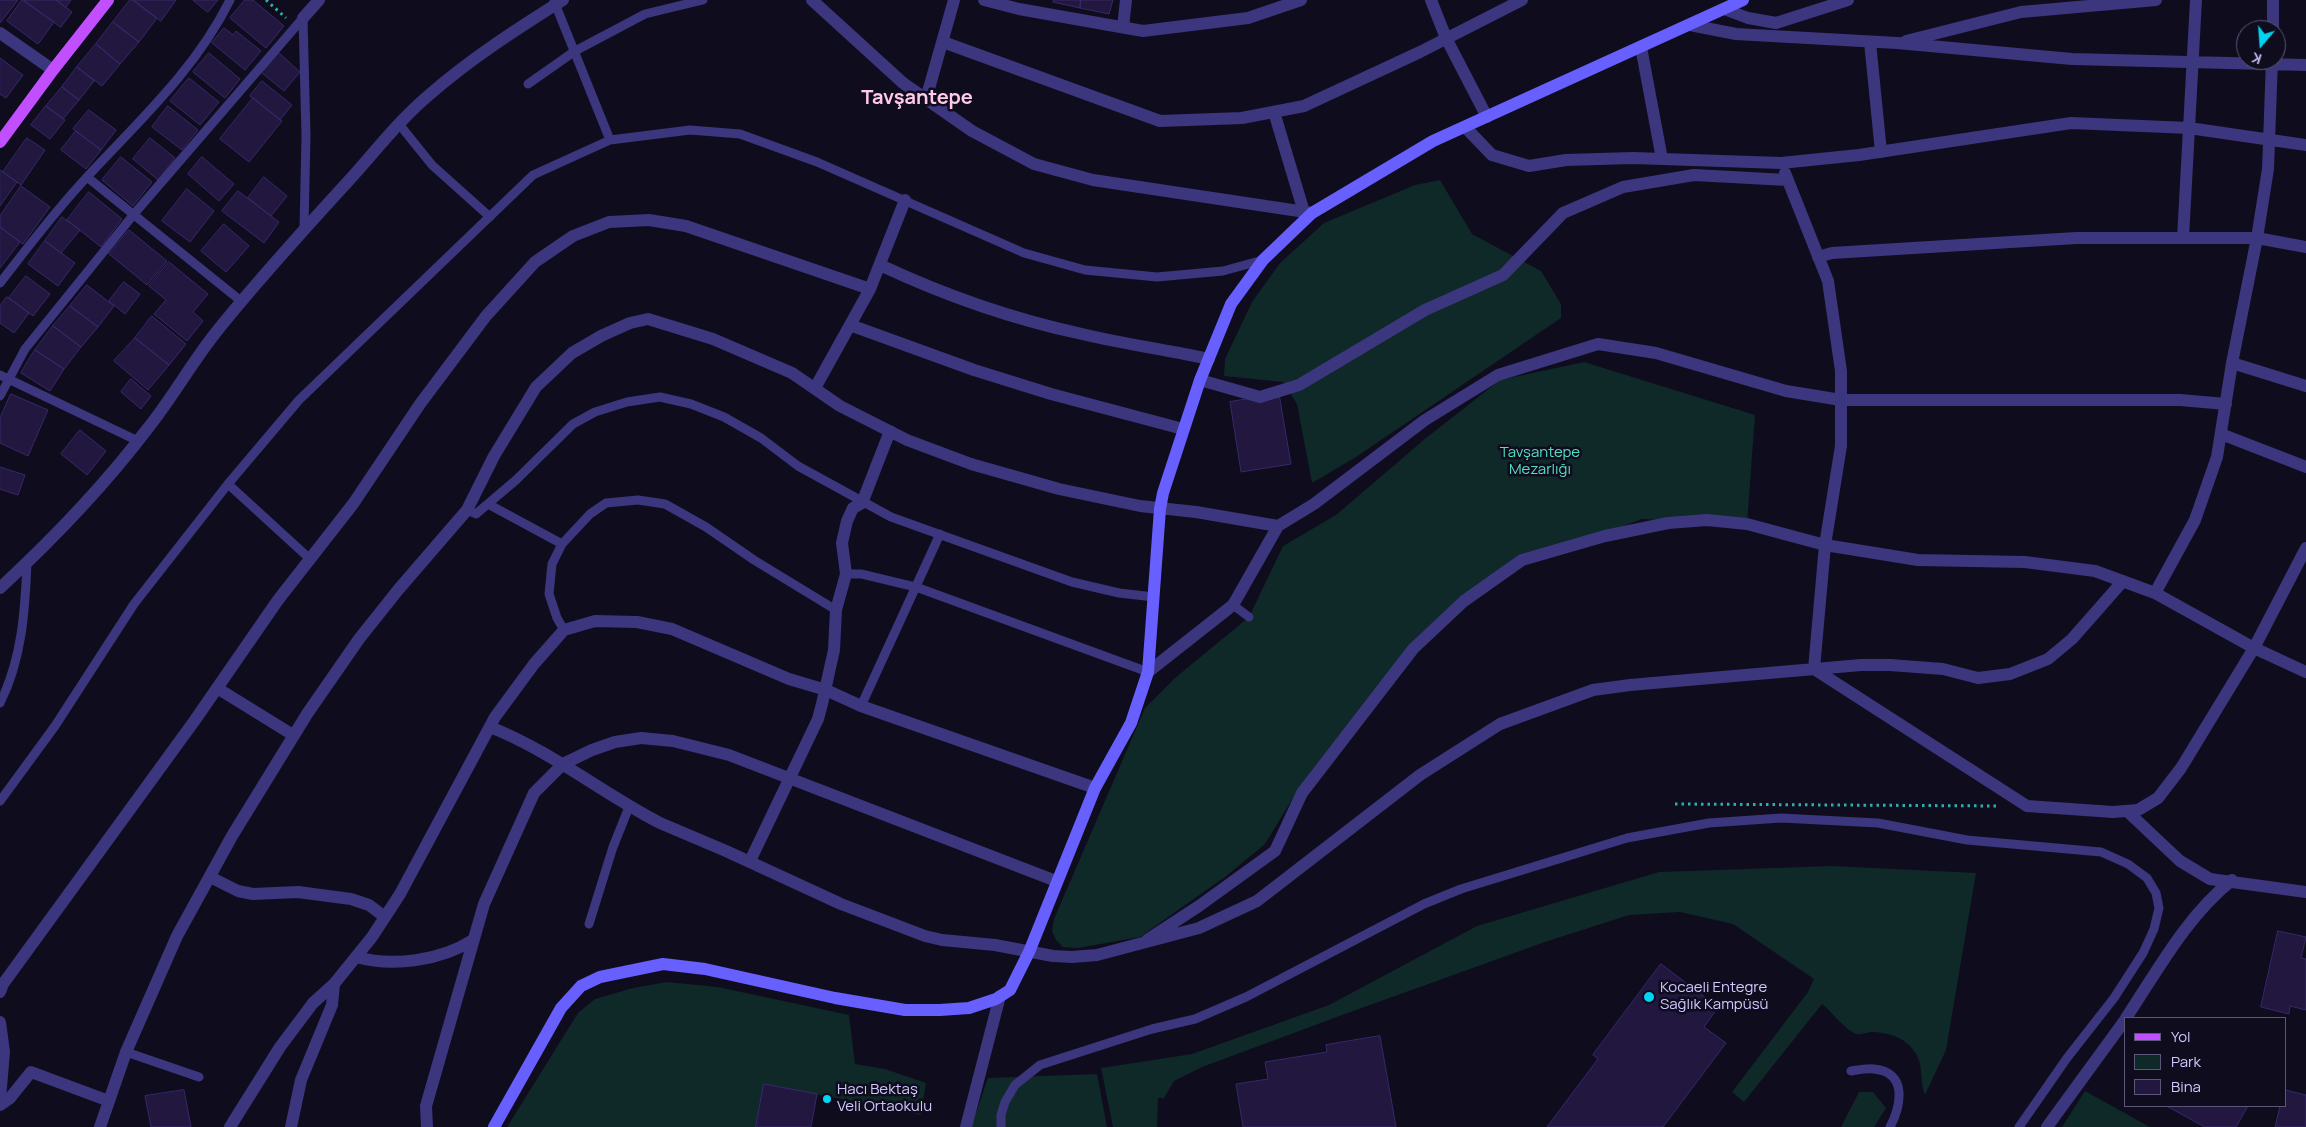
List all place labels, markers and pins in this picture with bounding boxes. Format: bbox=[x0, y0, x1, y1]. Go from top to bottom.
place label: Kocaeli Entegre Sağlık Kampüsü bbox=[1660, 979, 1768, 1014]
marker: Kocaeli Entegre Sağlık Kampüsü bbox=[1642, 990, 1656, 1004]
place label: Hacı Bektaş Veli Ortaokulu bbox=[837, 1081, 932, 1116]
marker: Hacı Bektaş Veli Ortaokulu bbox=[821, 1093, 833, 1105]

